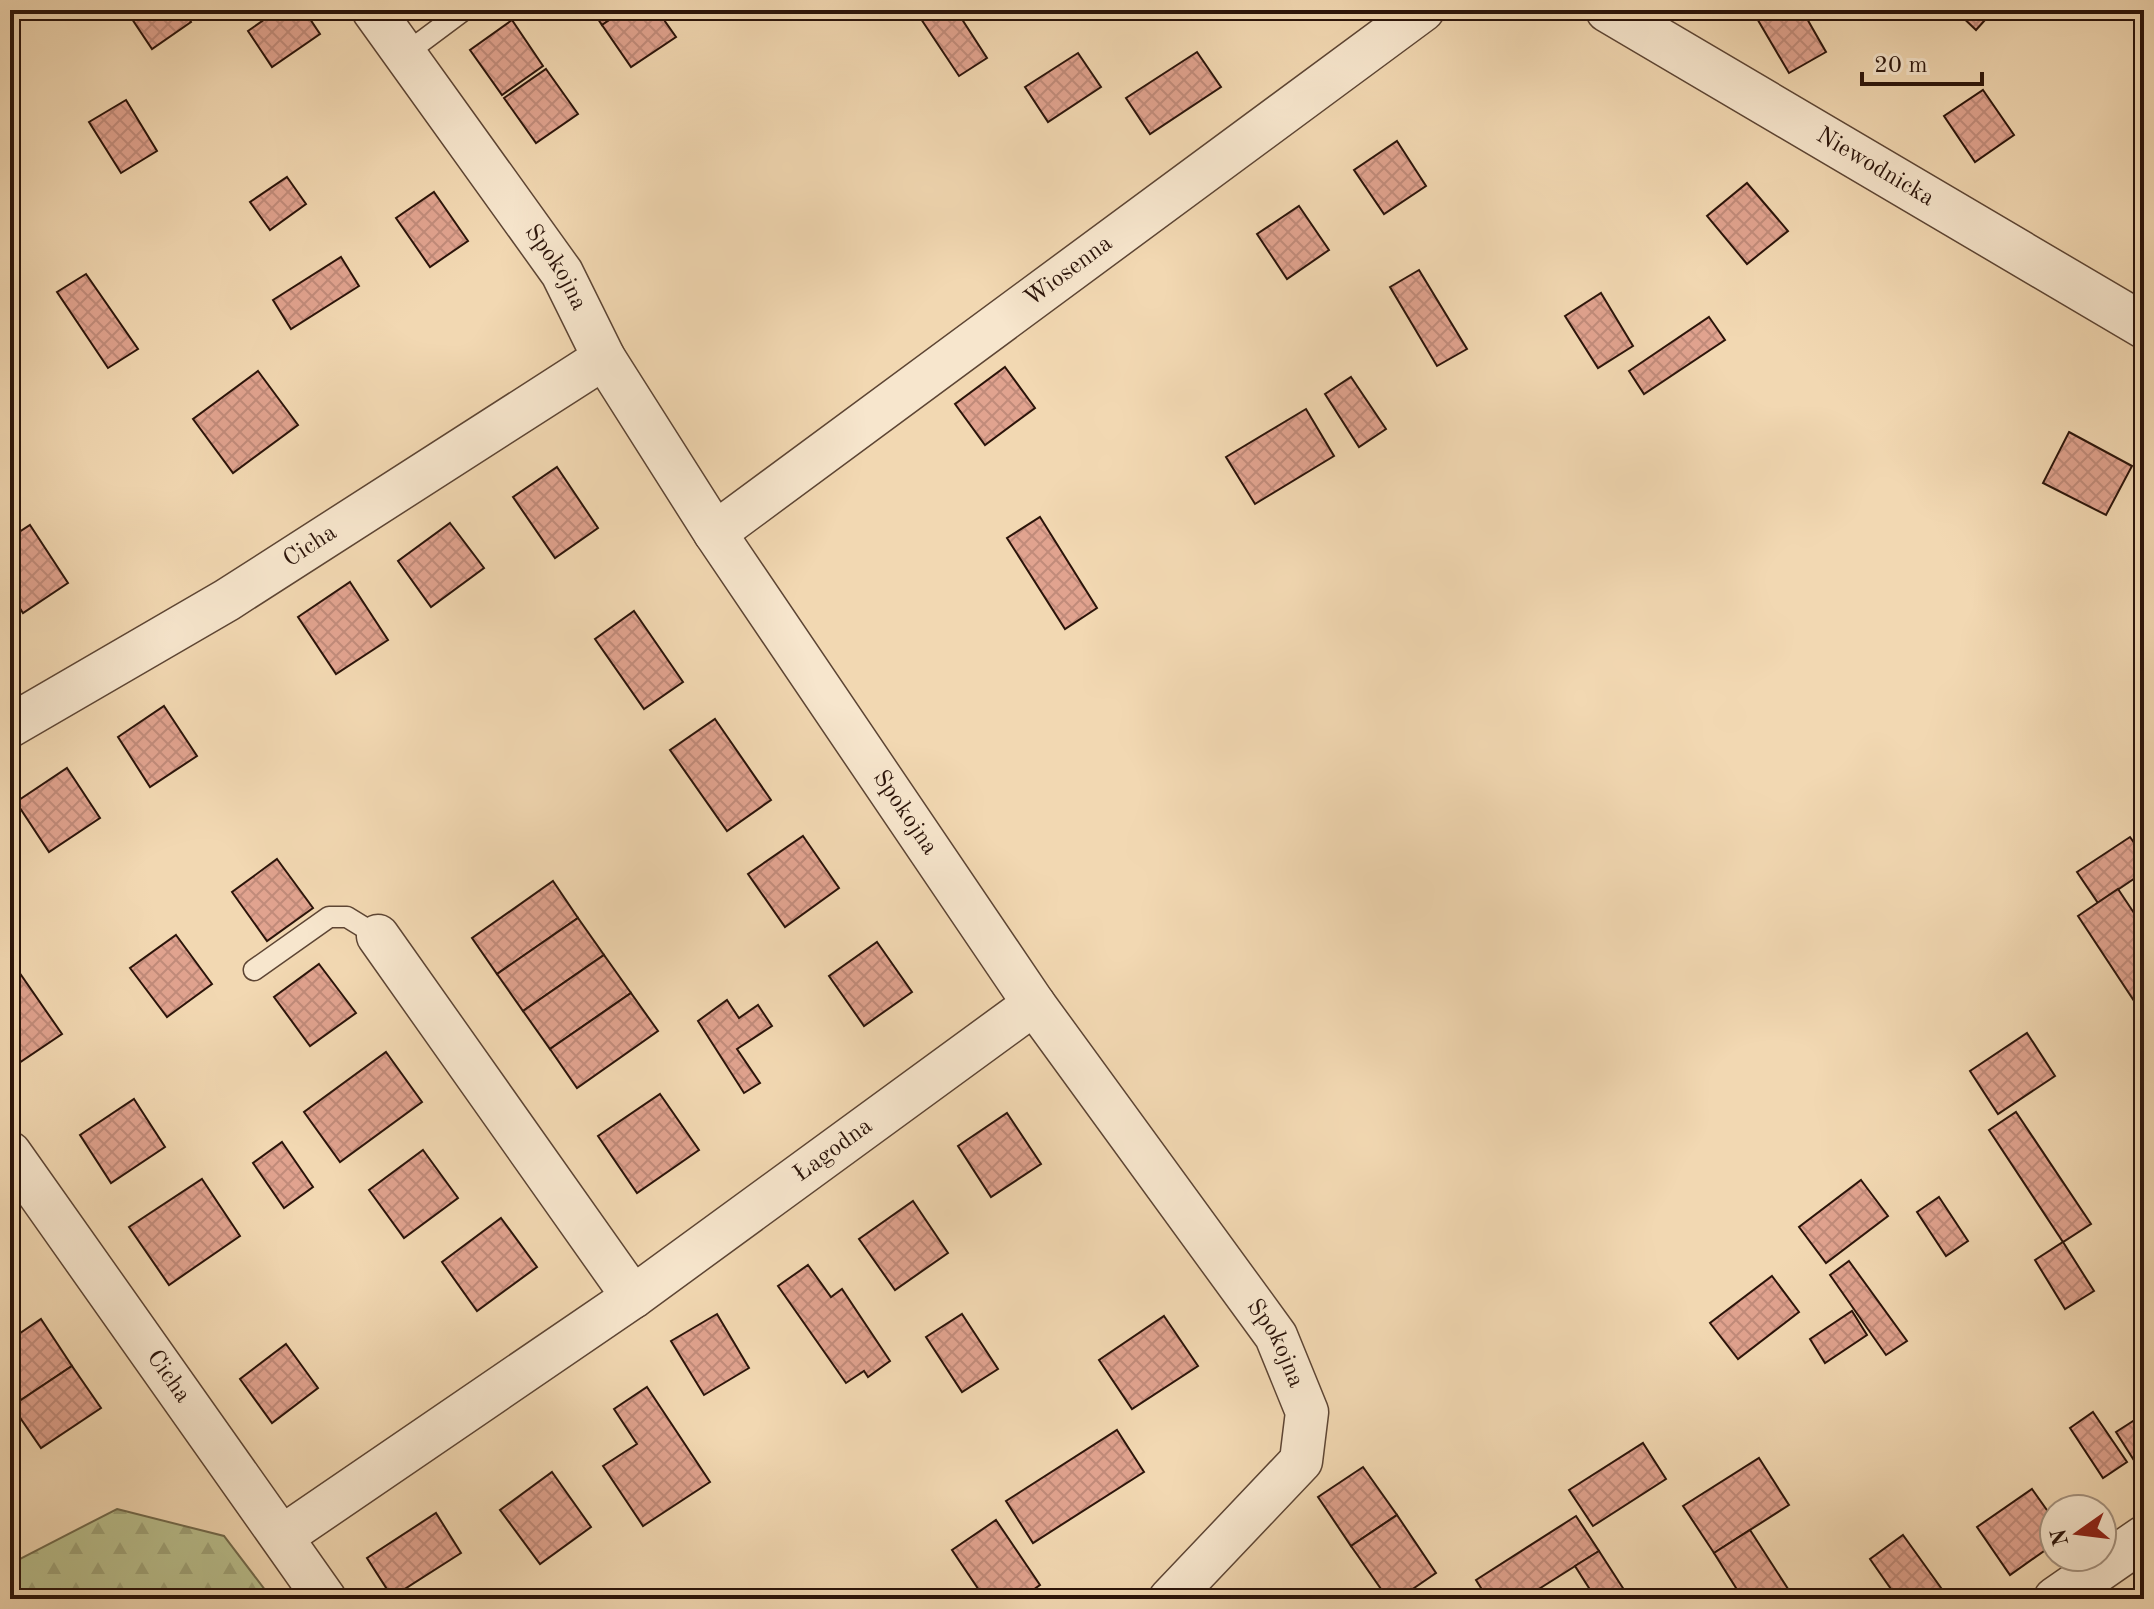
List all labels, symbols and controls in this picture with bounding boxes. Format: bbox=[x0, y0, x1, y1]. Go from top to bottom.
scale bar bbox=[1862, 36, 1982, 86]
text: 20 m bbox=[1874, 54, 1928, 78]
street label: Niewodnicka bbox=[1812, 124, 1938, 211]
street label: Spokojna bbox=[520, 221, 591, 314]
street label: Wiosenna bbox=[1021, 231, 1117, 312]
street label: Cicha bbox=[279, 521, 341, 572]
street label: Spokojna bbox=[868, 766, 942, 860]
street label: Łagodna bbox=[790, 1114, 877, 1187]
street label: Spokojna bbox=[1242, 1295, 1308, 1391]
street label: Cicha bbox=[142, 1346, 195, 1408]
north arrow bbox=[2038, 1493, 2118, 1573]
text: N bbox=[2048, 1526, 2073, 1548]

